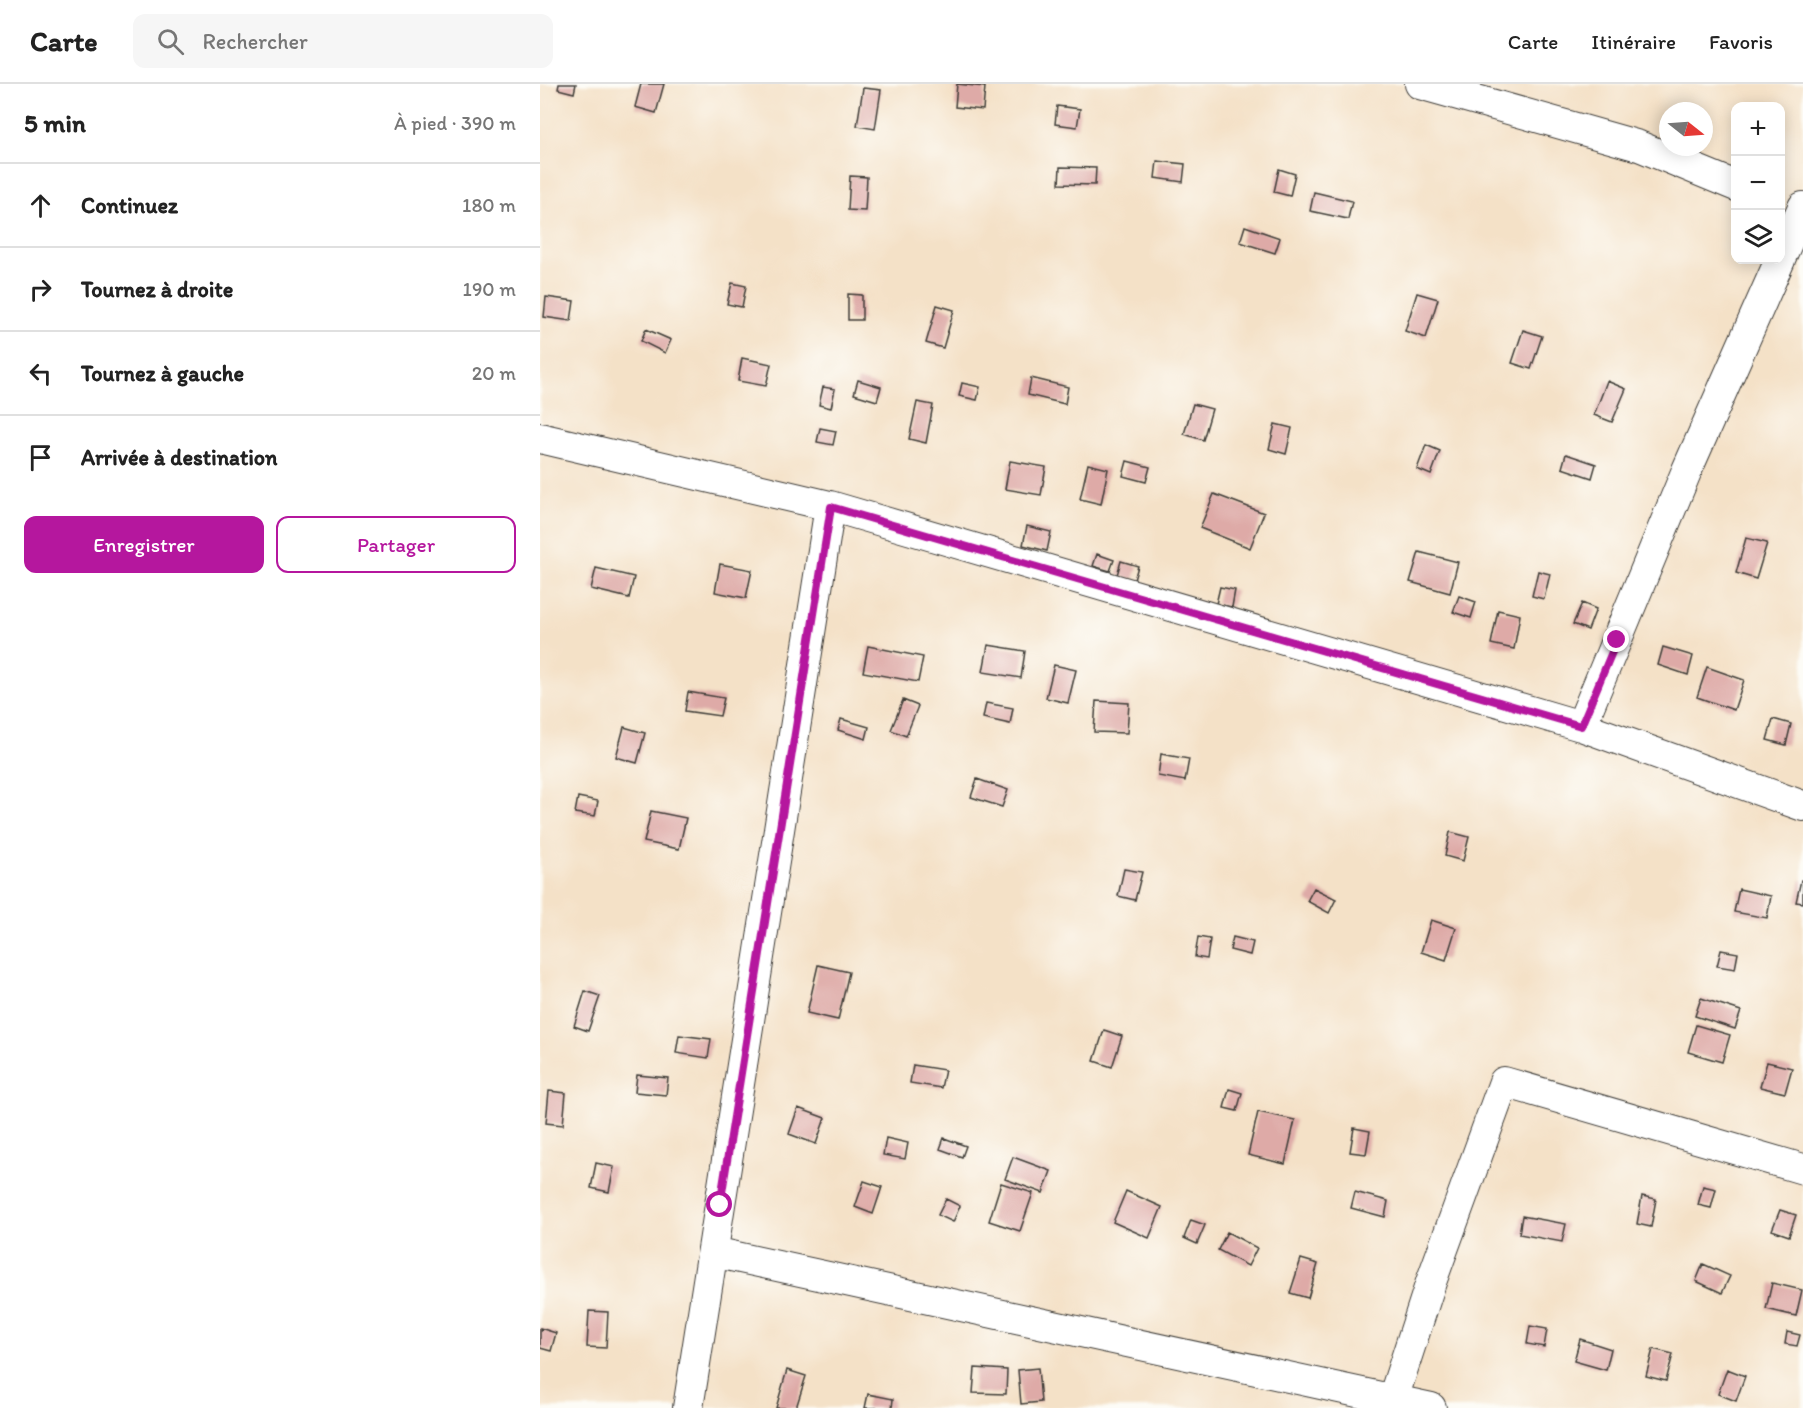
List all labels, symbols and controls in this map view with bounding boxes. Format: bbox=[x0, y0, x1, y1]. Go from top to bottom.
search box bbox=[133, 14, 553, 68]
text: Carte bbox=[30, 24, 97, 58]
icon: search bbox=[154, 25, 187, 58]
text: Rechercher bbox=[202, 28, 308, 55]
text: Carte bbox=[1508, 29, 1558, 54]
text: Itinéraire bbox=[1591, 29, 1676, 54]
text: Favoris bbox=[1709, 29, 1773, 54]
north arrow bbox=[1659, 102, 1713, 156]
map controls bbox=[1731, 102, 1785, 264]
button: + bbox=[1731, 102, 1785, 156]
text: 5 min bbox=[24, 107, 86, 139]
text: À pied · 390 m bbox=[394, 111, 516, 135]
button: − bbox=[1731, 156, 1785, 210]
icon: ahead bbox=[24, 189, 57, 222]
text: Continuez bbox=[81, 192, 178, 219]
text: 180 m bbox=[462, 193, 516, 217]
button: layers bbox=[1731, 210, 1785, 264]
icon: right bbox=[24, 273, 57, 306]
text: Tournez à droite bbox=[81, 276, 233, 303]
text: 190 m bbox=[463, 277, 516, 301]
icon: left bbox=[24, 357, 57, 390]
text: Tournez à gauche bbox=[81, 360, 244, 387]
text: 20 m bbox=[472, 361, 516, 385]
icon: arrive bbox=[24, 441, 57, 474]
text: Arrivée à destination bbox=[81, 444, 277, 471]
button: Enregistrer bbox=[24, 516, 264, 573]
button: Partager bbox=[276, 516, 516, 573]
route end bbox=[1603, 626, 1629, 652]
route start bbox=[706, 1191, 732, 1217]

